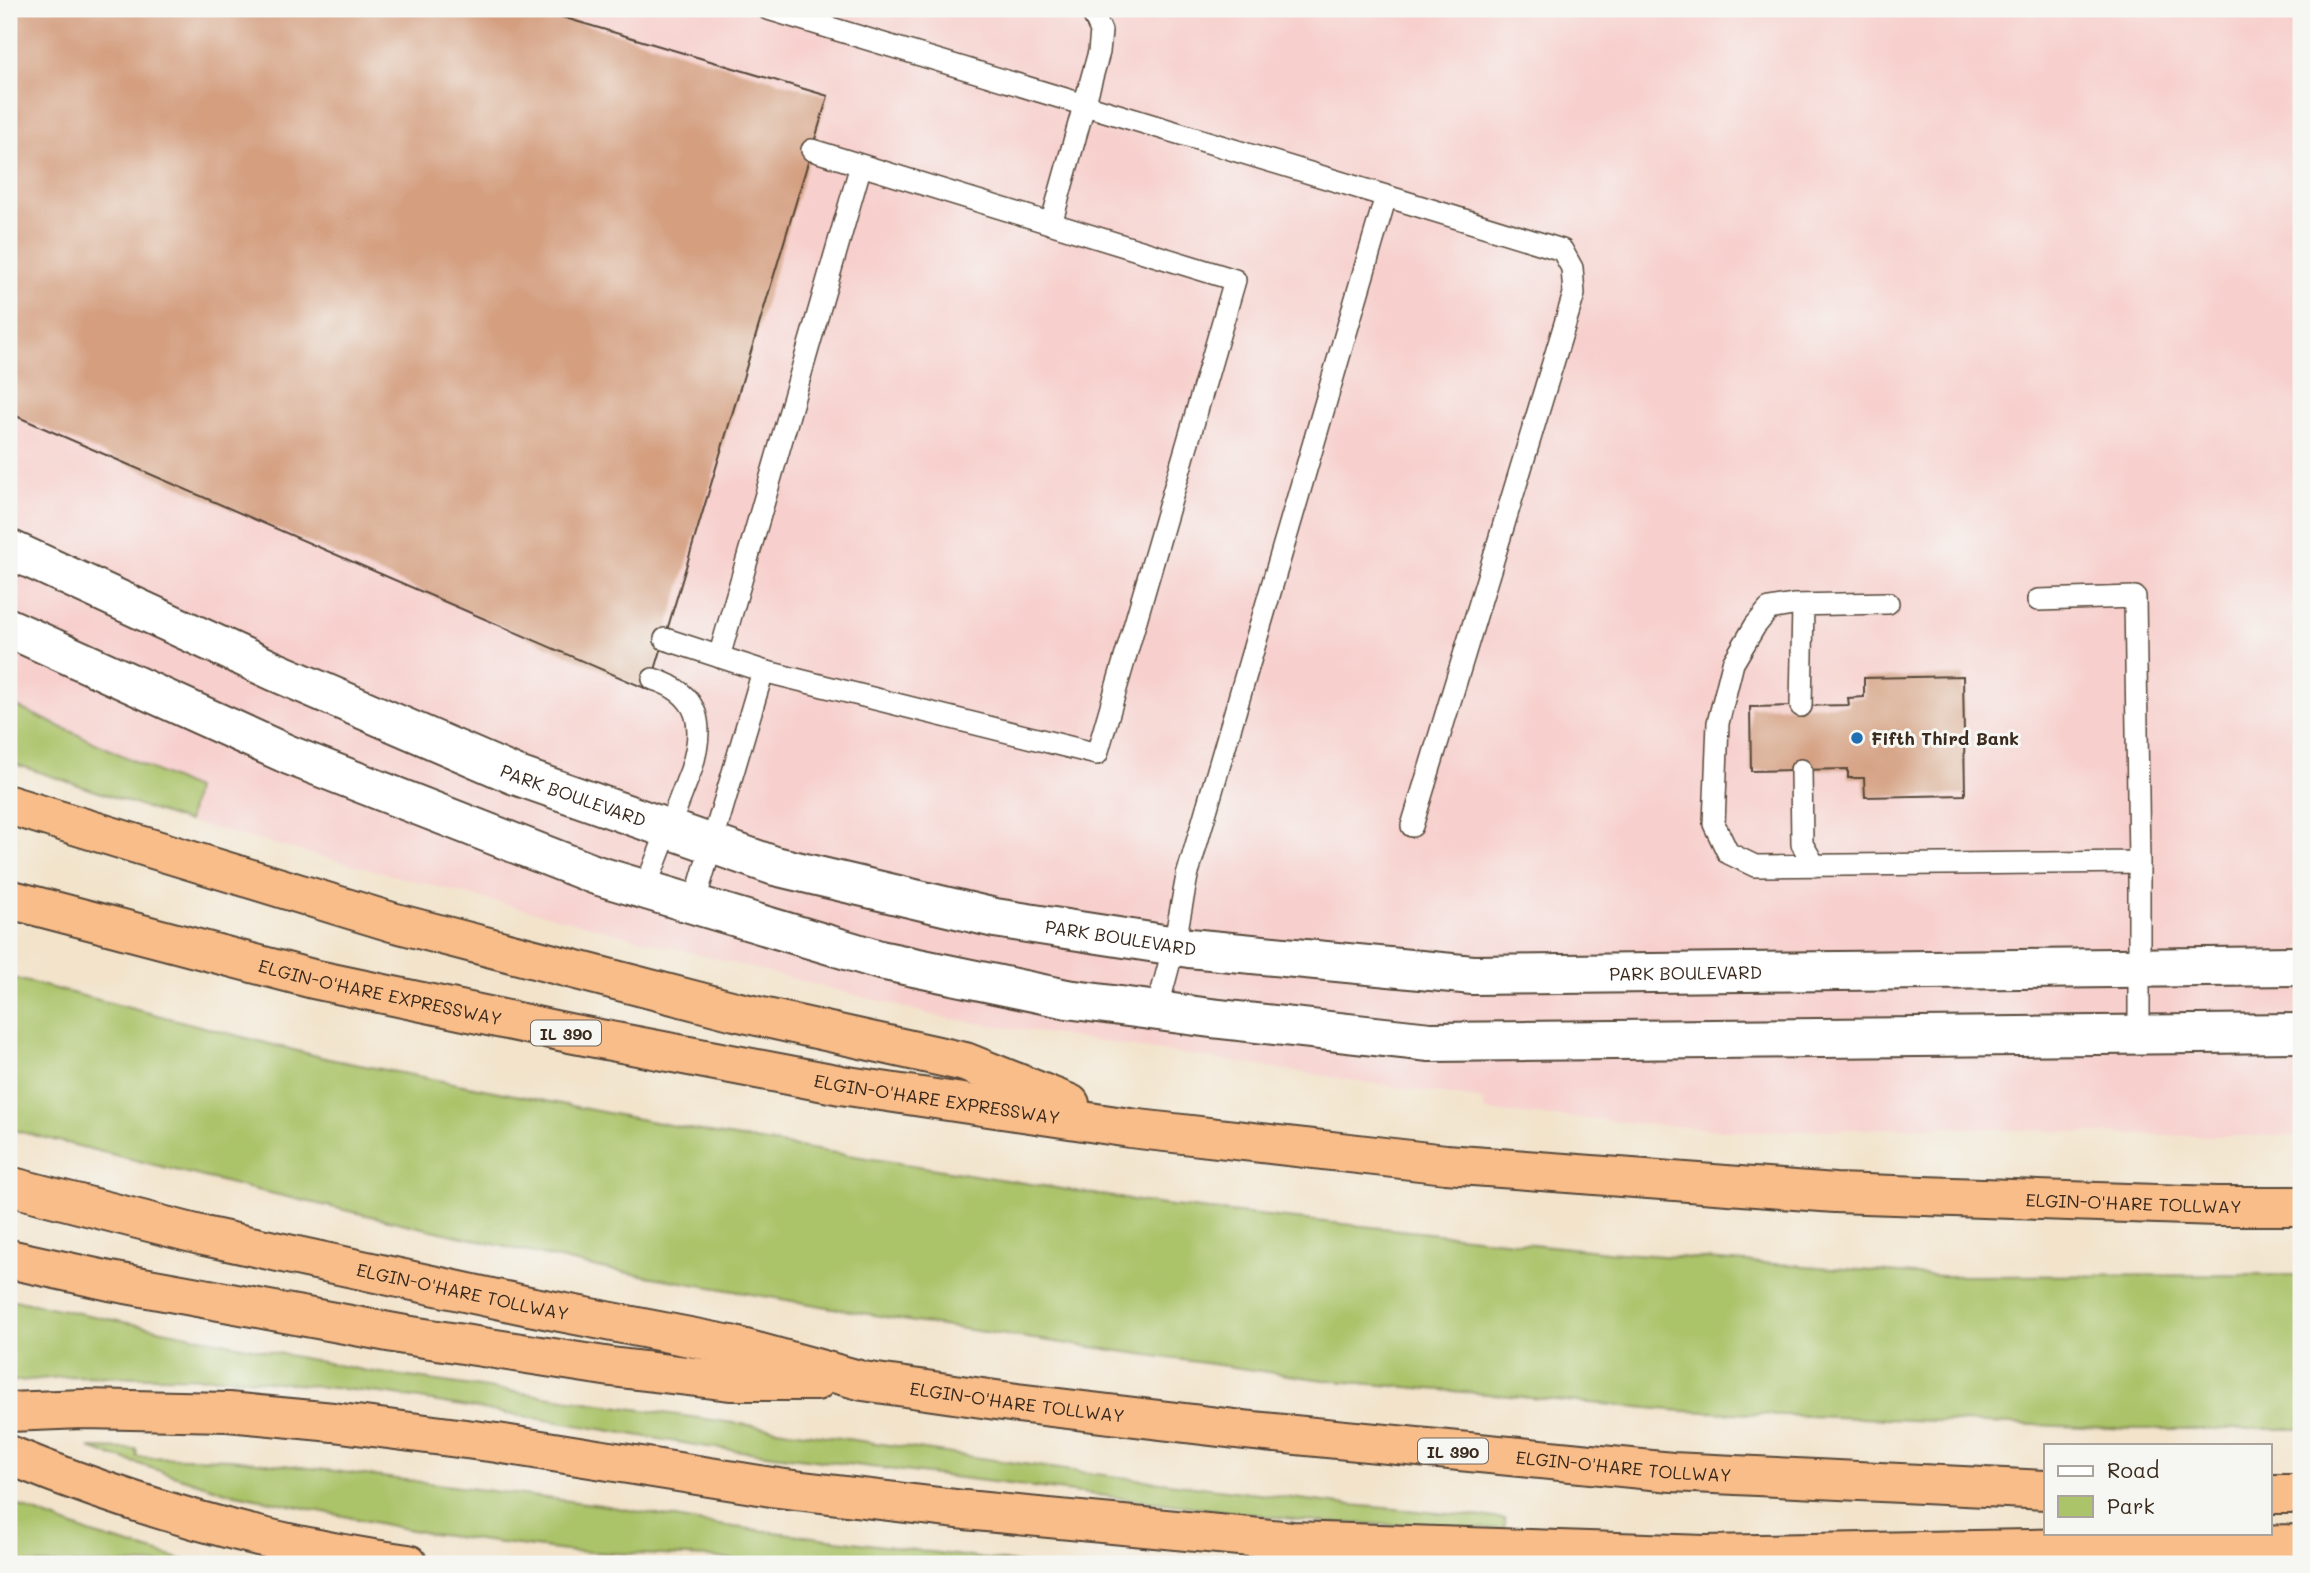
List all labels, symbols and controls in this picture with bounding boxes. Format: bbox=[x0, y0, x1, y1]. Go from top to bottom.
place label: Fifth Third Bank bbox=[1871, 726, 2019, 750]
marker: Fifth Third Bank bbox=[1849, 730, 1865, 746]
street label: PARK BOULEVARD bbox=[497, 758, 649, 832]
street label: PARK BOULEVARD bbox=[1043, 914, 1197, 961]
street label: ELGIN-O'HARE EXPRESSWAY bbox=[256, 953, 504, 1031]
street label: PARK BOULEVARD bbox=[1609, 960, 1762, 986]
road number: IL 390 bbox=[531, 1021, 601, 1046]
street label: ELGIN-O'HARE EXPRESSWAY bbox=[812, 1068, 1062, 1129]
street label: ELGIN-O'HARE TOLLWAY bbox=[2025, 1187, 2242, 1218]
street label: ELGIN-O'HARE TOLLWAY bbox=[354, 1257, 571, 1325]
street label: ELGIN-O'HARE TOLLWAY bbox=[908, 1376, 1126, 1428]
road number: IL 390 bbox=[1418, 1438, 1488, 1464]
legend bbox=[2044, 1444, 2272, 1534]
street label: ELGIN-O'HARE TOLLWAY bbox=[1515, 1445, 1732, 1487]
text: Road bbox=[2107, 1456, 2159, 1483]
text: Park bbox=[2107, 1492, 2155, 1519]

